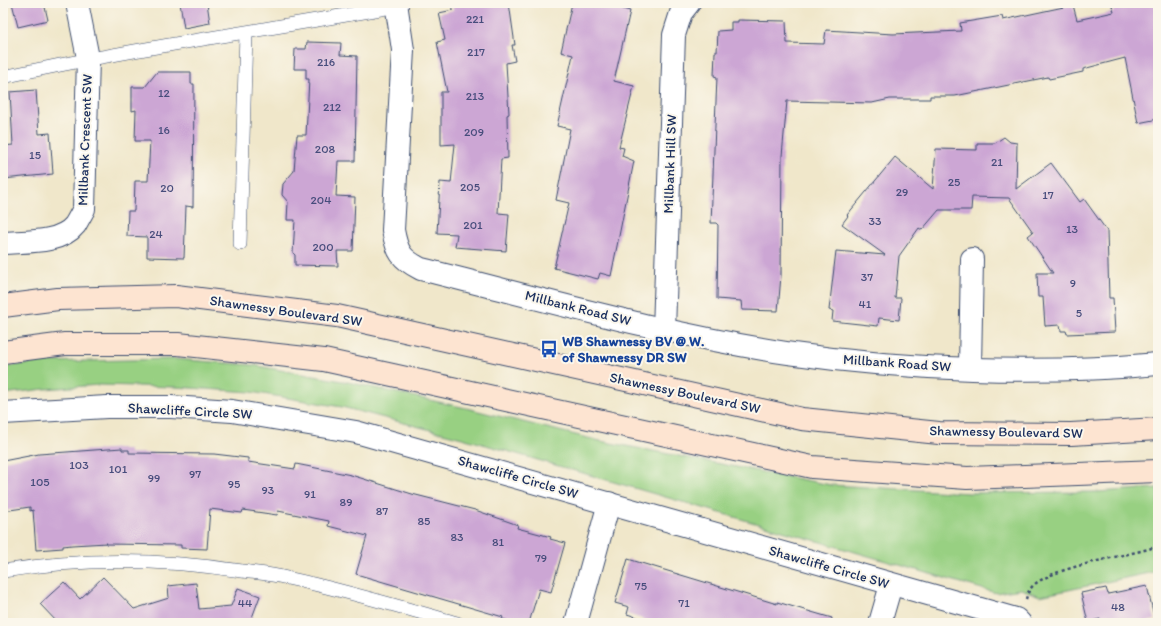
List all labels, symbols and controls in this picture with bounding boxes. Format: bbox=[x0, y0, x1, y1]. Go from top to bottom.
house number: 221 bbox=[466, 12, 485, 26]
house number: 217 bbox=[467, 45, 485, 59]
house number: 216 bbox=[317, 55, 335, 69]
street label: Millbank Crescent SW bbox=[74, 74, 96, 206]
house number: 12 bbox=[158, 86, 171, 100]
house number: 213 bbox=[466, 89, 485, 103]
house number: 212 bbox=[323, 100, 342, 114]
street label: Millbank Hill SW bbox=[660, 114, 680, 214]
house number: 16 bbox=[158, 123, 170, 137]
house number: 209 bbox=[464, 125, 484, 139]
house number: 208 bbox=[315, 142, 336, 156]
house number: 15 bbox=[29, 148, 41, 162]
house number: 21 bbox=[991, 155, 1003, 169]
house number: 25 bbox=[948, 175, 960, 189]
house number: 205 bbox=[460, 180, 480, 194]
house number: 20 bbox=[160, 181, 174, 195]
house number: 29 bbox=[896, 185, 908, 199]
house number: 17 bbox=[1042, 188, 1054, 202]
house number: 204 bbox=[311, 193, 331, 207]
house number: 33 bbox=[868, 214, 882, 228]
house number: 201 bbox=[463, 218, 483, 232]
house number: 13 bbox=[1066, 222, 1079, 236]
house number: 24 bbox=[149, 227, 163, 241]
house number: 200 bbox=[312, 240, 334, 254]
house number: 37 bbox=[861, 270, 873, 284]
house number: 9 bbox=[1070, 276, 1076, 290]
street label: Millbank Road SW bbox=[523, 287, 633, 329]
street label: Shawnessy Boulevard SW bbox=[209, 292, 363, 330]
house number: 41 bbox=[859, 297, 872, 311]
house number: 5 bbox=[1076, 306, 1082, 320]
place label: WB Shawnessy BV @ W. of Shawnessy DR SW bbox=[562, 333, 705, 366]
bus stop icon: WB Shawnessy BV @ W. of Shawnessy DR SW bbox=[539, 339, 559, 359]
street label: Millbank Road SW bbox=[842, 351, 952, 375]
street label: Shawnessy Boulevard SW bbox=[608, 369, 762, 417]
street label: Shawcliffe Circle SW bbox=[127, 399, 253, 423]
street label: Shawnessy Boulevard SW bbox=[929, 422, 1083, 442]
street label: Shawcliffe Circle SW bbox=[456, 452, 580, 502]
house number: 103 bbox=[69, 458, 89, 472]
house number: 101 bbox=[109, 462, 128, 476]
house number: 97 bbox=[189, 467, 201, 481]
house number: 99 bbox=[148, 471, 160, 485]
house number: 105 bbox=[30, 475, 50, 489]
house number: 95 bbox=[228, 477, 240, 491]
house number: 93 bbox=[262, 483, 275, 497]
house number: 91 bbox=[304, 487, 316, 501]
house number: 89 bbox=[340, 495, 352, 509]
house number: 87 bbox=[376, 504, 388, 518]
house number: 85 bbox=[418, 514, 430, 528]
house number: 83 bbox=[450, 530, 464, 544]
house number: 81 bbox=[492, 535, 504, 549]
street label: Shawcliffe Circle SW bbox=[767, 542, 891, 592]
house number: 79 bbox=[535, 551, 547, 565]
house number: 75 bbox=[635, 579, 647, 593]
house number: 44 bbox=[238, 596, 252, 610]
house number: 71 bbox=[678, 596, 690, 610]
house number: 48 bbox=[1111, 600, 1125, 614]

